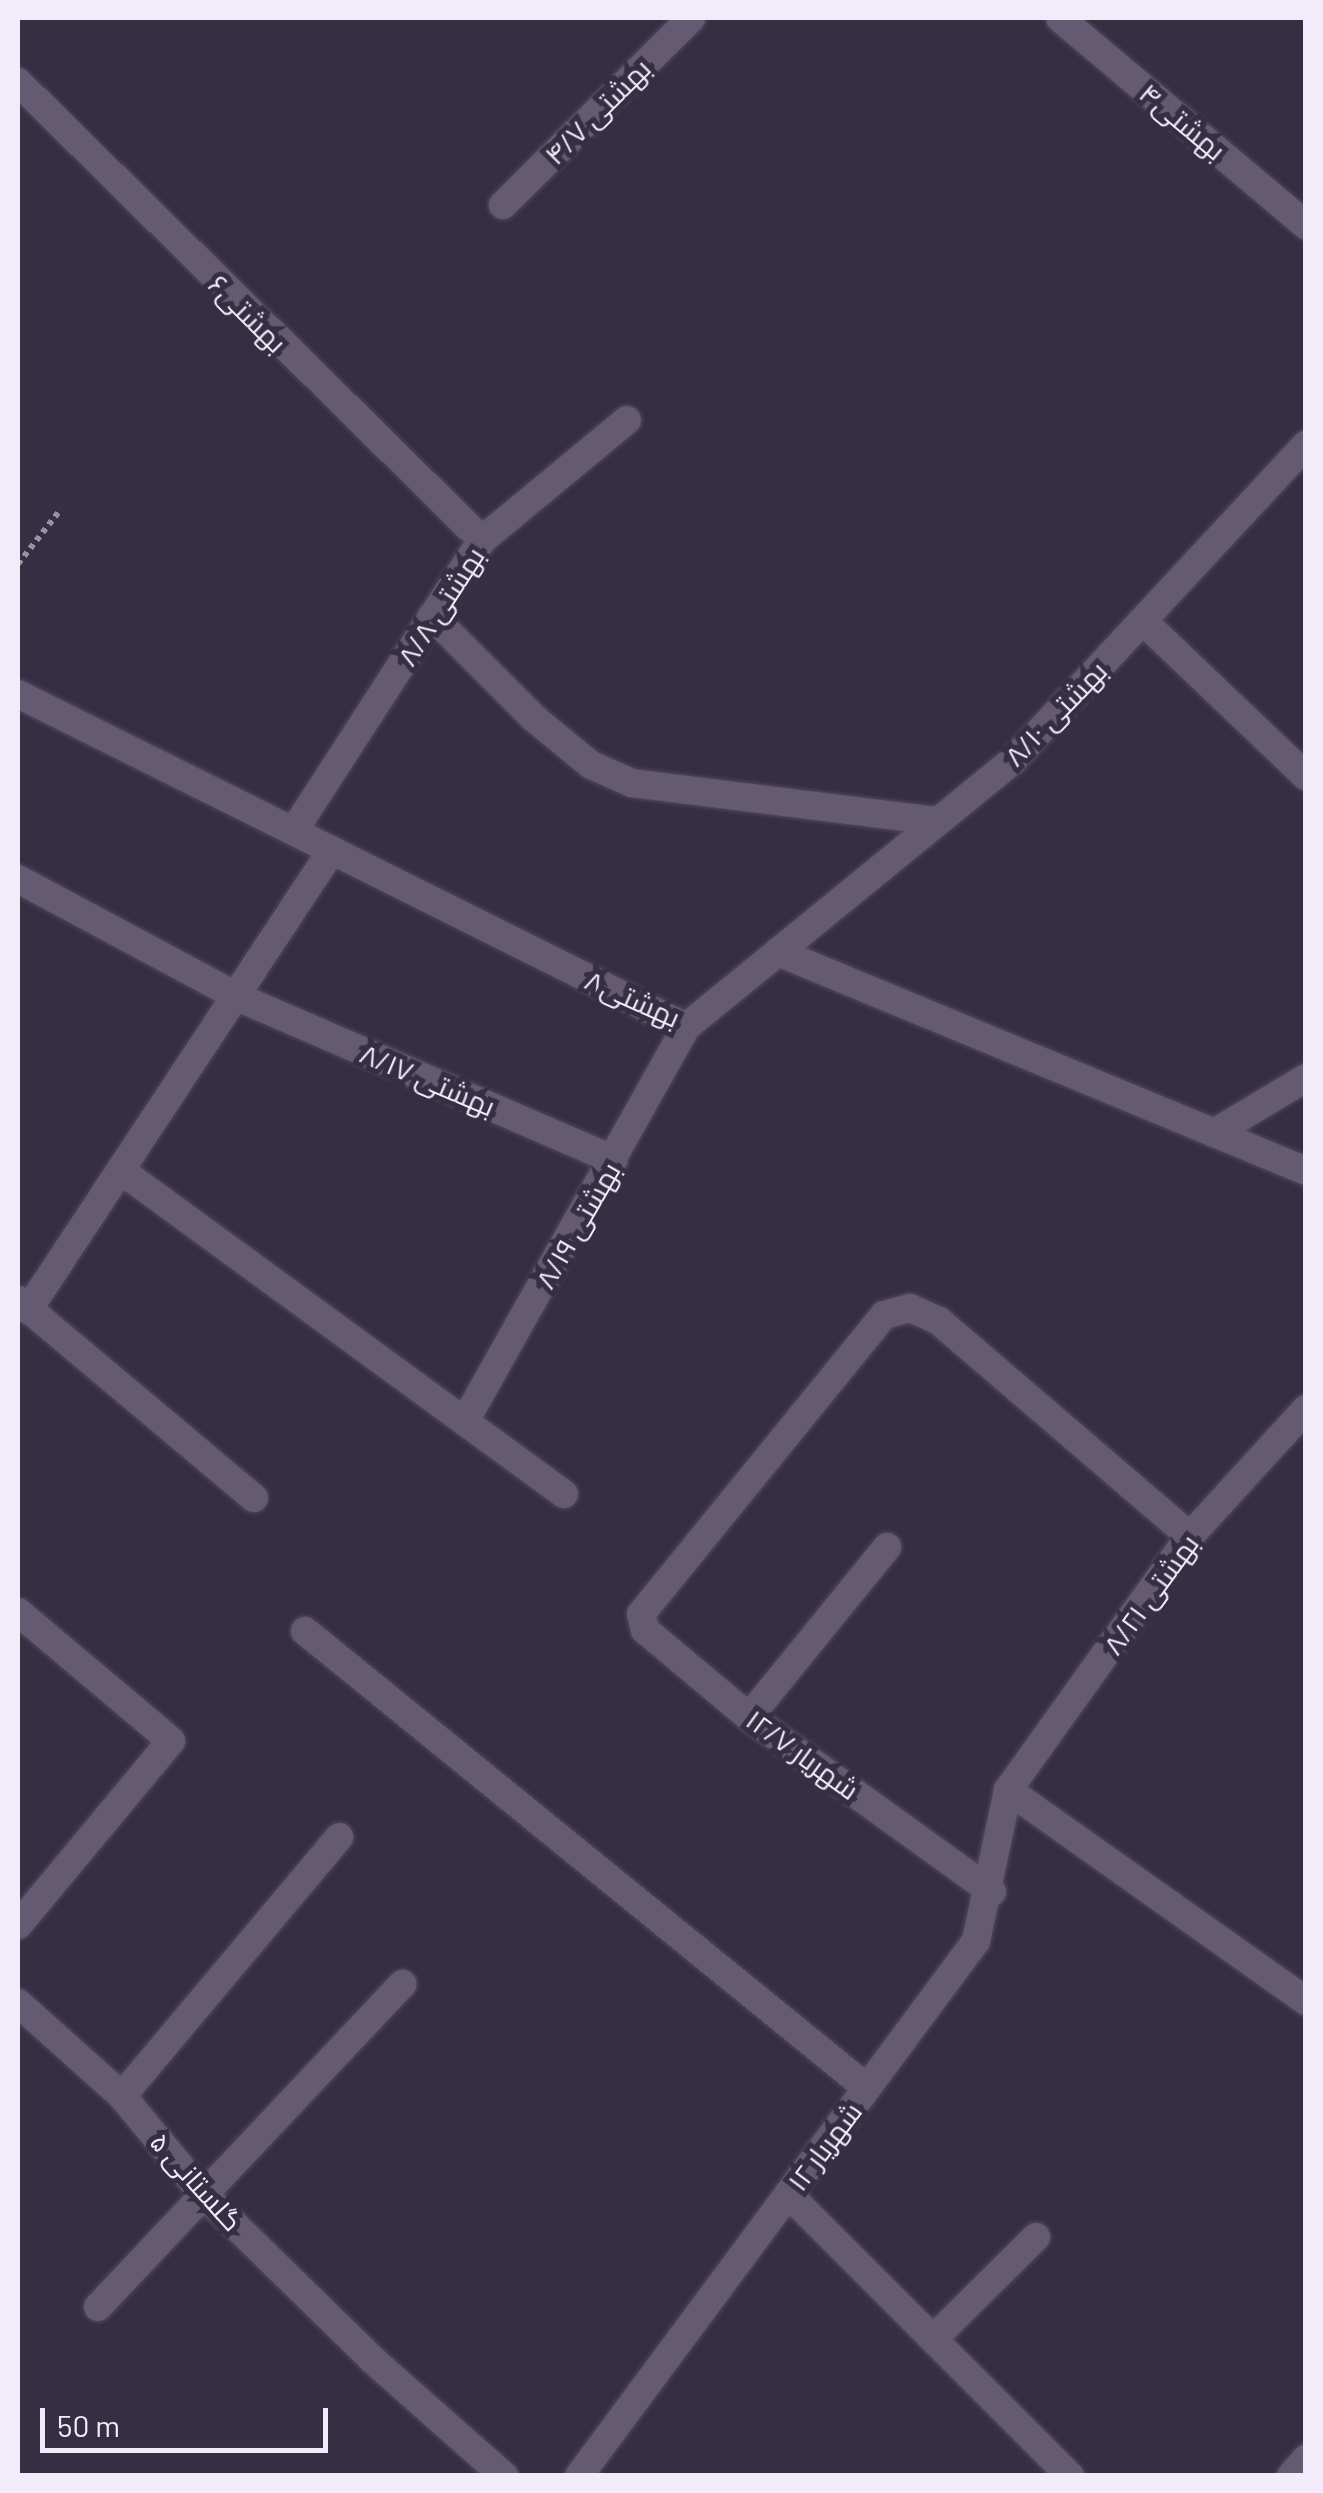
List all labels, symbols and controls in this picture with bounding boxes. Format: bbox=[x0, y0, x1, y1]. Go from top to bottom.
street label: بهشتی ۴/۷ bbox=[537, 51, 657, 171]
street label: بهشتی۴ bbox=[1133, 75, 1233, 167]
street label: بهشتی۶ bbox=[202, 267, 294, 359]
street label: بهشتی ۸/۸ bbox=[389, 540, 491, 672]
street label: بهشتی ۸/۱۰ bbox=[997, 654, 1113, 772]
street label: بهشتی۸ bbox=[580, 962, 686, 1034]
street label: بهشتی ۸/۱۷ bbox=[355, 1036, 501, 1122]
street label: بهشتی ۸/۱۹ bbox=[527, 1156, 627, 1294]
street label: بهشتی ۸/۲۱ bbox=[1095, 1527, 1205, 1661]
street label: شهریار ۱۲/۷ bbox=[740, 1702, 866, 1806]
street label: شهریار ۱۲ bbox=[780, 2095, 868, 2197]
street label: گلستانی ۵ bbox=[144, 2125, 250, 2237]
scale bar bbox=[45, 2388, 332, 2450]
text: 50 m bbox=[57, 2407, 120, 2443]

